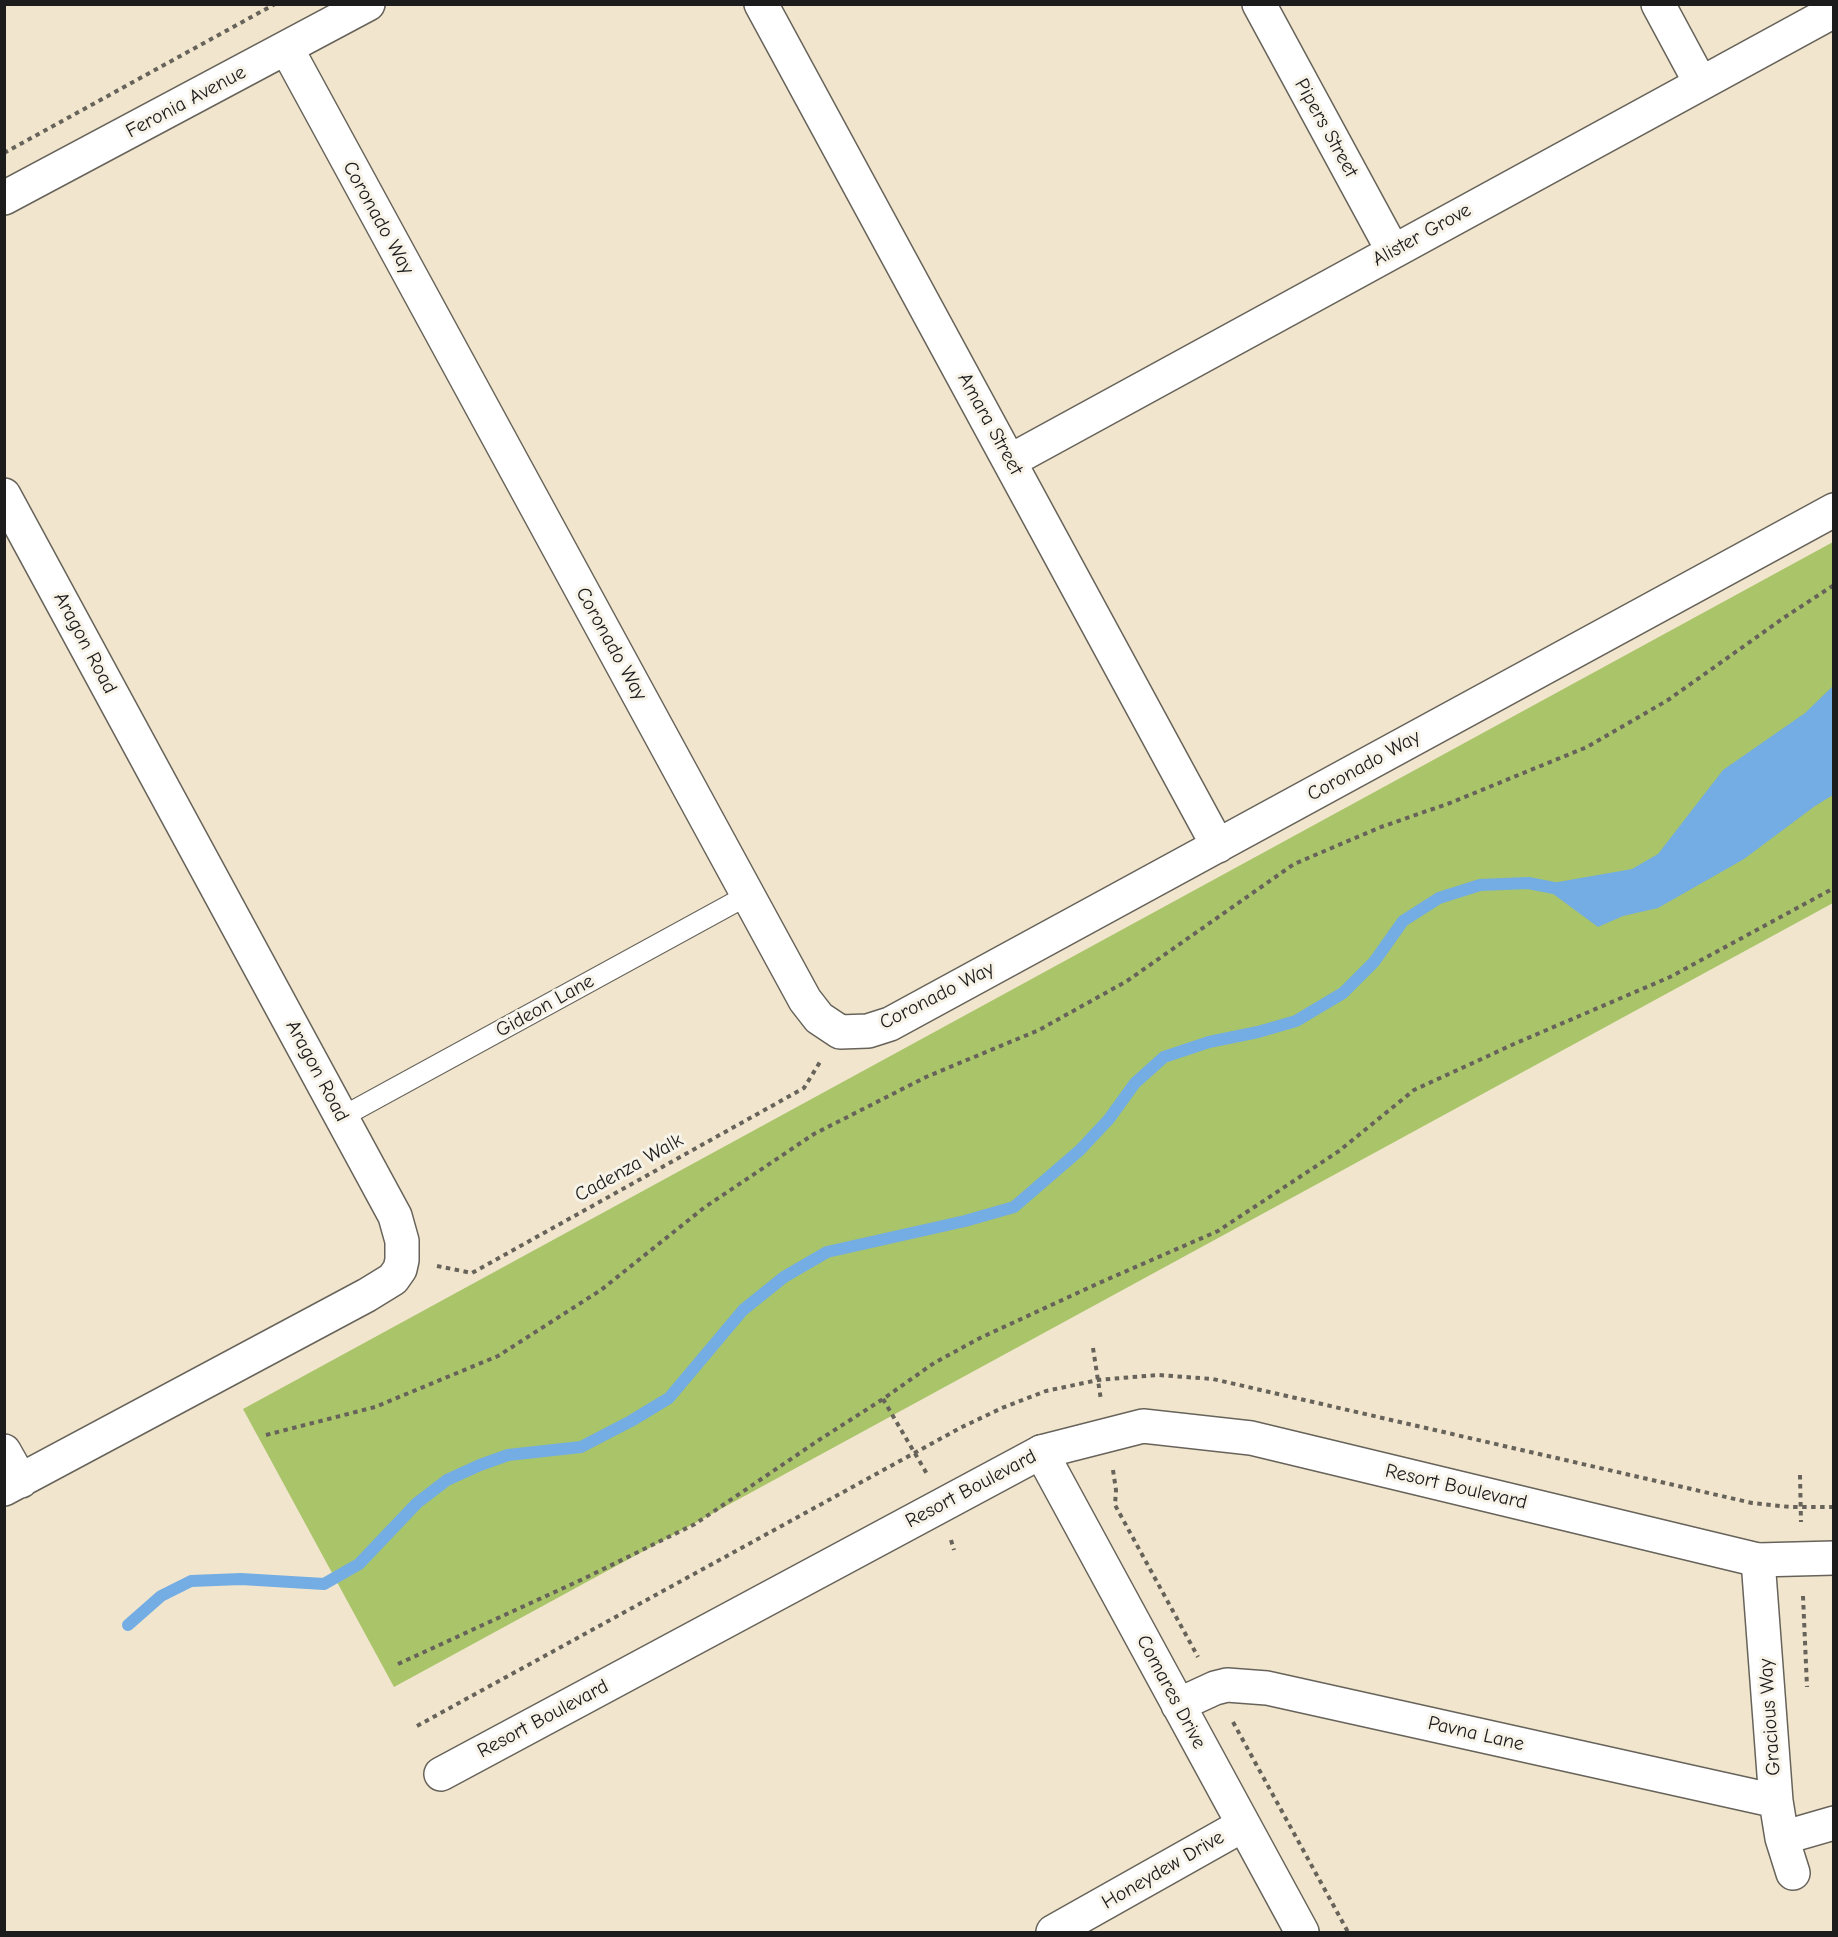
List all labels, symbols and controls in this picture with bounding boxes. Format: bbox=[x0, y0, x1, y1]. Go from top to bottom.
street label: Feronia Avenue bbox=[122, 60, 250, 144]
street label: Pipers Street bbox=[1289, 74, 1363, 182]
street label: Coronado Way bbox=[337, 157, 419, 279]
street label: Alister Grove bbox=[1369, 198, 1475, 272]
street label: Amara Street bbox=[952, 369, 1028, 479]
street label: Coronado Way bbox=[570, 583, 652, 705]
street label: Aragon Road bbox=[48, 588, 122, 698]
street label: Coronado Way bbox=[1303, 725, 1425, 807]
street label: Coronado Way bbox=[876, 957, 998, 1035]
street label: Gideon Lane bbox=[492, 969, 598, 1043]
street label: Aragon Road bbox=[280, 1016, 354, 1126]
street label: Cadenza Walk bbox=[571, 1128, 687, 1208]
street label: Resort Boulevard bbox=[901, 1444, 1041, 1534]
street label: Resort Boulevard bbox=[1383, 1459, 1529, 1515]
street label: Comares Drive bbox=[1131, 1631, 1211, 1753]
street label: Gracious Way bbox=[1754, 1658, 1786, 1776]
street label: Resort Boulevard bbox=[473, 1674, 613, 1764]
street label: Pavna Lane bbox=[1425, 1711, 1527, 1757]
street label: Honeydew Drive bbox=[1098, 1825, 1228, 1915]

